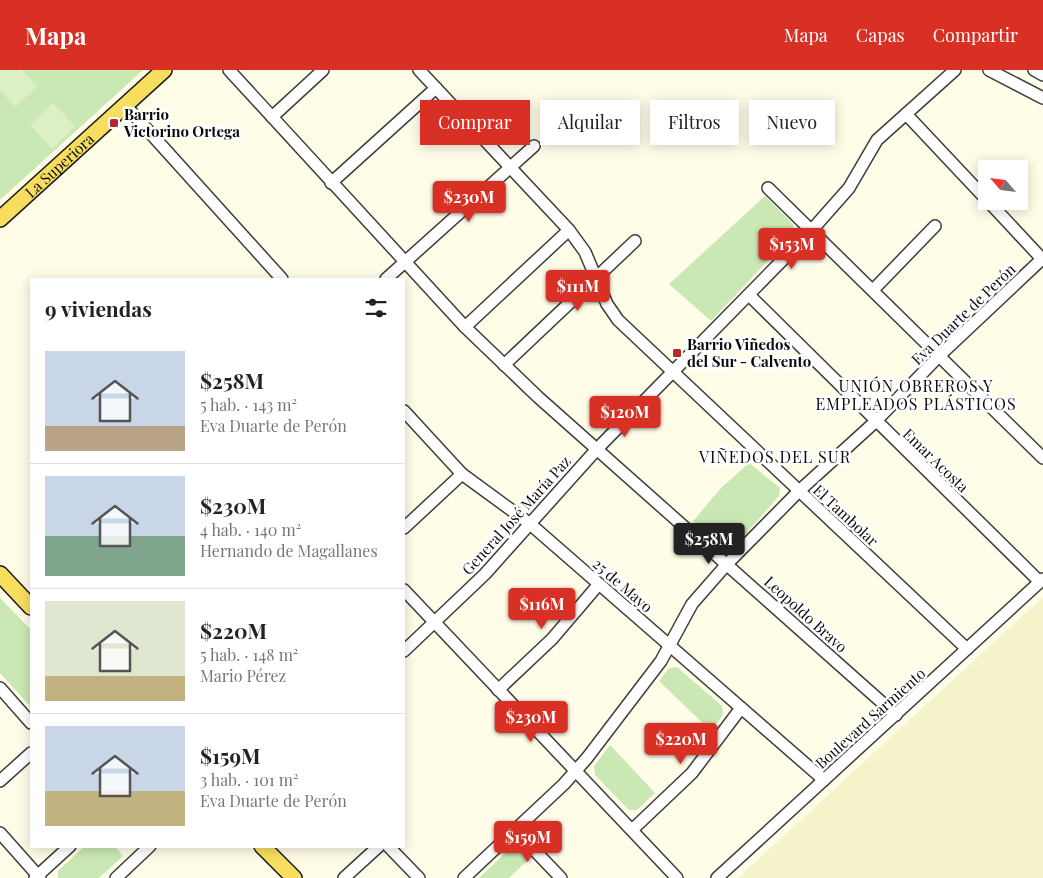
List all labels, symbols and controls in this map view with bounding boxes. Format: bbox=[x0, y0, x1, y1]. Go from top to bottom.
text: Mapa bbox=[25, 19, 86, 51]
text: Mapa bbox=[784, 23, 828, 47]
text: Capas bbox=[856, 23, 905, 47]
text: Compartir bbox=[933, 23, 1018, 47]
chip: Comprar bbox=[420, 100, 530, 145]
chip: Alquilar bbox=[540, 100, 640, 145]
chip: Filtros bbox=[650, 100, 739, 145]
chip: Nuevo bbox=[749, 100, 835, 145]
place label: Barrio Victorino Ortega bbox=[123, 104, 240, 141]
marker: Barrio Victorino Ortega bbox=[108, 117, 120, 129]
street label: La Superiora bbox=[20, 128, 98, 202]
north arrow bbox=[978, 160, 1028, 210]
map controls bbox=[978, 160, 1028, 210]
pin: $230M bbox=[434, 180, 504, 223]
text: $230M bbox=[444, 186, 494, 207]
pin: $153M bbox=[757, 228, 827, 270]
text: $153M bbox=[769, 233, 815, 254]
street label: Eva Duarte de Perón bbox=[907, 259, 1019, 369]
pin: $111M bbox=[543, 270, 613, 312]
text: $111M bbox=[557, 275, 599, 296]
text: 9 viviendas bbox=[45, 294, 152, 322]
icon: filters bbox=[362, 294, 390, 322]
place label: Barrio Viñedos del Sur - Calvento bbox=[687, 334, 811, 371]
marker: Barrio Viñedos del Sur - Calvento bbox=[671, 347, 683, 359]
text: $258M bbox=[200, 366, 264, 394]
icon: home bbox=[85, 371, 145, 431]
district label: UNIÓN OBREROS Y EMPLEADOS PLÁSTICOS bbox=[815, 375, 1017, 414]
text: 5 hab. · 143 m² bbox=[200, 394, 297, 415]
pin: $120M bbox=[590, 396, 660, 438]
text: $120M bbox=[601, 401, 649, 422]
text: Eva Duarte de Perón bbox=[200, 415, 347, 436]
street label: Emar Acosta bbox=[899, 424, 974, 497]
district label: VIÑEDOS DEL SUR bbox=[698, 446, 851, 467]
street label: General José María Paz bbox=[457, 451, 575, 579]
street label: El Tambolar bbox=[809, 480, 883, 550]
text: $230M bbox=[200, 491, 266, 519]
icon: home bbox=[85, 496, 145, 556]
text: 4 hab. · 140 m² bbox=[200, 519, 301, 540]
pin: $258M bbox=[674, 522, 744, 565]
text: $258M bbox=[685, 528, 733, 549]
text: Hernando de Magallanes bbox=[200, 540, 378, 561]
street label: 25 de Mayo bbox=[589, 554, 657, 616]
street label: Leopoldo Bravo bbox=[760, 571, 852, 657]
pin: $116M bbox=[507, 588, 577, 630]
text: $116M bbox=[519, 593, 565, 614]
text: $220M bbox=[200, 616, 267, 644]
icon: home bbox=[85, 621, 145, 681]
text: 5 hab. · 148 m² bbox=[200, 644, 298, 665]
street label: Boulevard Sarmiento bbox=[811, 663, 929, 773]
text: Mario Pérez bbox=[200, 665, 286, 686]
pin: $230M bbox=[496, 700, 566, 743]
text: $230M bbox=[506, 706, 556, 727]
pin: $220M bbox=[646, 722, 716, 765]
text: $220M bbox=[655, 728, 707, 749]
text: $159M bbox=[200, 741, 261, 769]
icon: home bbox=[85, 746, 145, 806]
text: 3 hab. · 101 m² bbox=[200, 769, 298, 790]
text: Eva Duarte de Perón bbox=[200, 790, 347, 811]
pin: $159M bbox=[493, 820, 563, 863]
text: $159M bbox=[505, 826, 551, 847]

